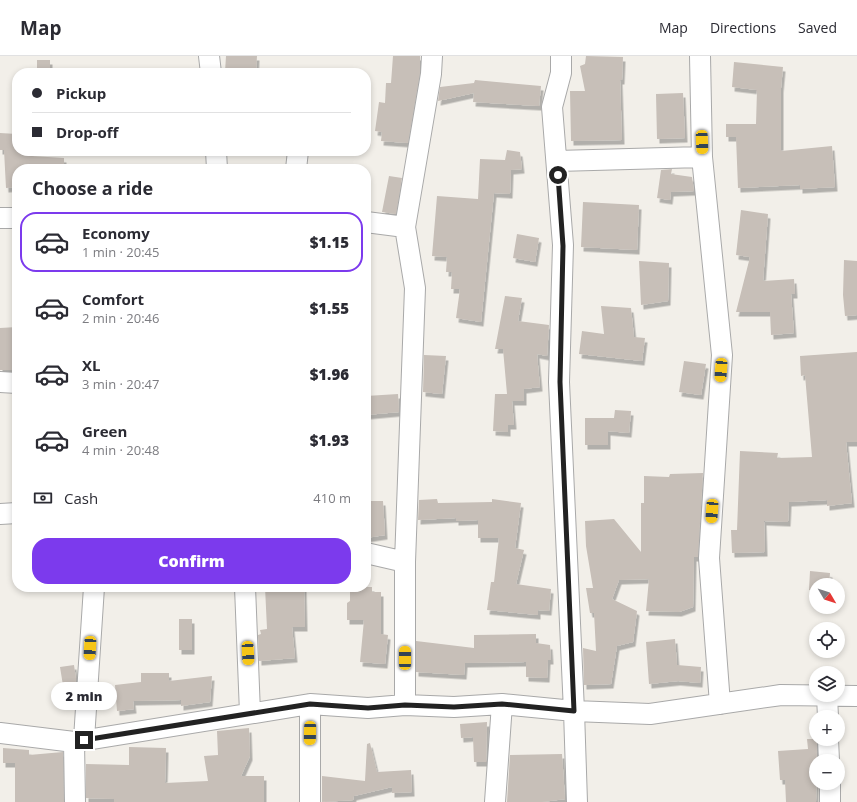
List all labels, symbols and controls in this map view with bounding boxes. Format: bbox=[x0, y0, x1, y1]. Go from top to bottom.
text: Map bbox=[20, 15, 61, 41]
text: Map bbox=[659, 18, 688, 37]
text: Directions bbox=[710, 18, 776, 37]
text: Saved bbox=[798, 18, 837, 37]
text: Pickup bbox=[56, 83, 106, 103]
text: Drop-off bbox=[56, 122, 118, 142]
car bbox=[696, 130, 708, 154]
route start bbox=[549, 166, 567, 184]
text: Choose a ride bbox=[32, 176, 153, 200]
text: Economy bbox=[82, 223, 150, 243]
icon: car bbox=[34, 224, 70, 260]
text: $1.15 bbox=[310, 232, 349, 252]
text: 1 min · 20:45 bbox=[82, 243, 159, 261]
text: Comfort bbox=[82, 289, 144, 309]
icon: car bbox=[34, 290, 70, 326]
text: $1.55 bbox=[310, 298, 349, 318]
text: 2 min · 20:46 bbox=[82, 309, 159, 327]
text: XL bbox=[82, 355, 100, 375]
icon: car bbox=[34, 356, 70, 392]
car bbox=[714, 358, 728, 382]
text: $1.96 bbox=[310, 364, 349, 384]
text: 3 min · 20:47 bbox=[82, 375, 159, 393]
text: Green bbox=[82, 421, 127, 441]
icon: car bbox=[34, 422, 70, 458]
text: $1.93 bbox=[310, 430, 349, 450]
text: 4 min · 20:48 bbox=[82, 441, 159, 459]
icon: cash bbox=[32, 487, 54, 509]
text: Cash bbox=[64, 488, 98, 508]
text: 410 m bbox=[313, 489, 351, 507]
car bbox=[705, 499, 719, 523]
button: Confirm bbox=[32, 538, 351, 584]
north arrow bbox=[809, 578, 845, 614]
map controls bbox=[809, 578, 845, 790]
button: locate bbox=[809, 622, 845, 658]
car bbox=[83, 636, 97, 660]
car bbox=[241, 641, 255, 665]
car bbox=[399, 646, 411, 670]
button: layers bbox=[809, 666, 845, 702]
callout: 2 min bbox=[51, 682, 117, 710]
text: 2 min bbox=[66, 687, 102, 705]
button: + bbox=[809, 710, 845, 746]
car bbox=[304, 721, 316, 745]
route end bbox=[75, 731, 93, 749]
button: − bbox=[809, 754, 845, 790]

